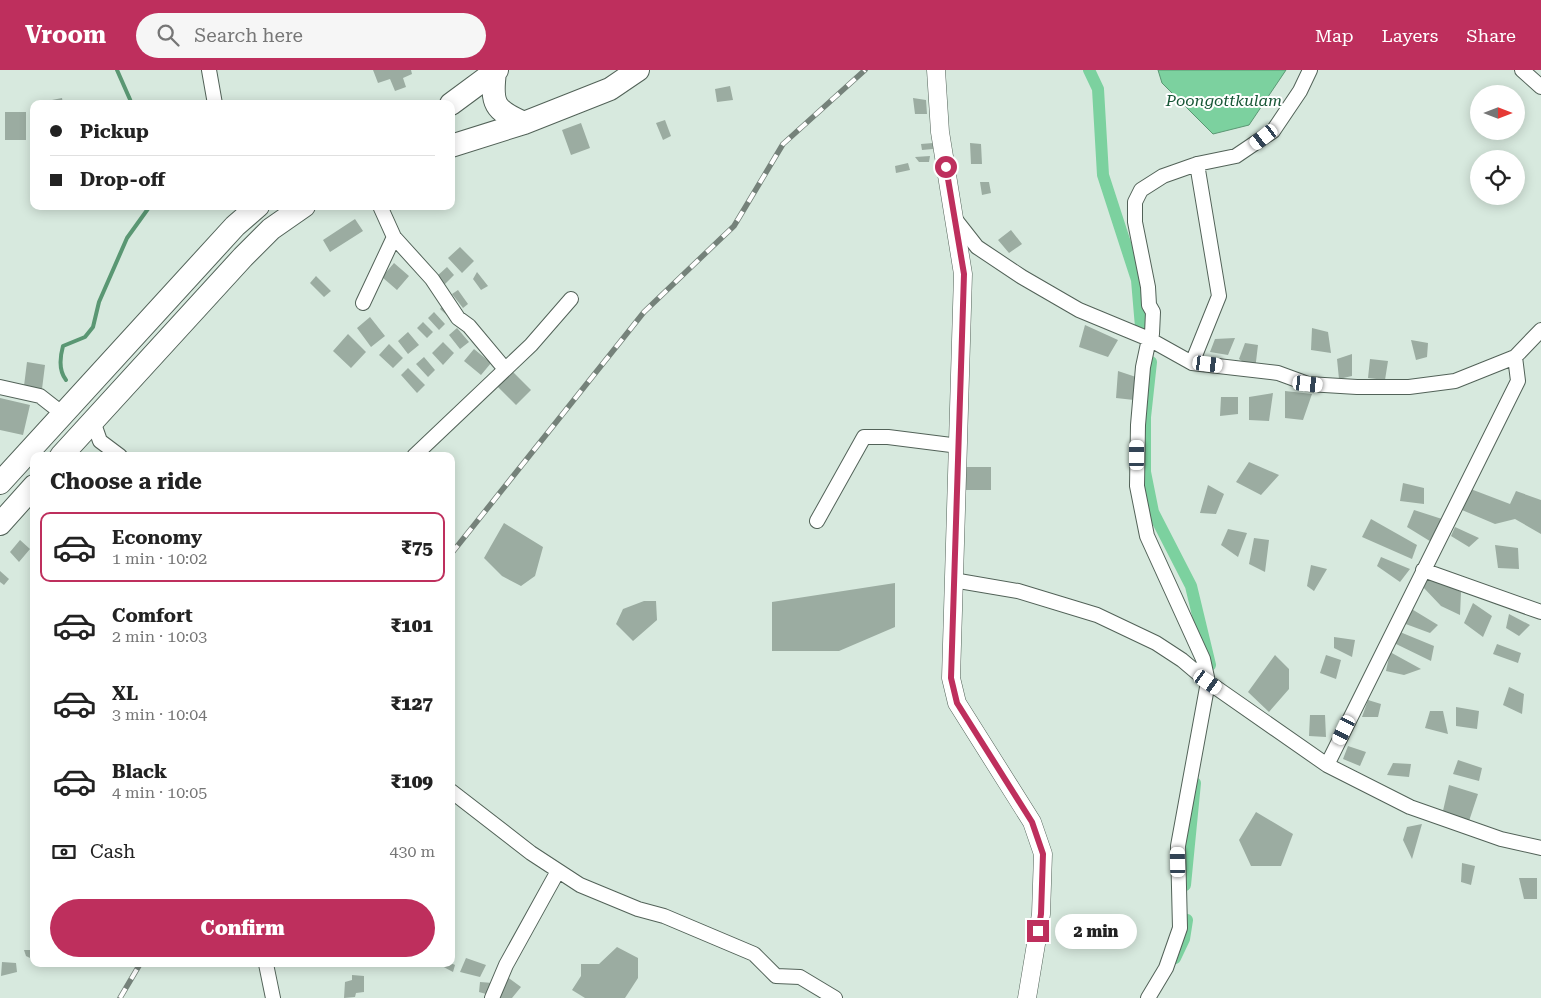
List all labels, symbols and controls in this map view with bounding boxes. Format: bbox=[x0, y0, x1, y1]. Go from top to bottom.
search box bbox=[136, 13, 486, 58]
text: Vroom bbox=[25, 21, 106, 49]
icon: search bbox=[154, 21, 182, 49]
text: Search here bbox=[194, 24, 303, 47]
text: Map bbox=[1315, 25, 1354, 46]
text: Layers bbox=[1382, 25, 1438, 46]
text: Share bbox=[1466, 25, 1516, 46]
north arrow bbox=[1470, 85, 1525, 140]
map controls bbox=[1470, 85, 1525, 205]
water label: Poongottkulam bbox=[1165, 91, 1282, 110]
text: Pickup bbox=[80, 120, 149, 143]
car bbox=[1247, 122, 1280, 152]
button: locate bbox=[1470, 150, 1525, 205]
route start bbox=[935, 156, 957, 178]
text: Drop-off bbox=[80, 168, 165, 191]
car bbox=[1192, 355, 1223, 373]
car bbox=[1292, 375, 1323, 393]
car bbox=[1129, 440, 1144, 470]
text: Choose a ride bbox=[50, 469, 202, 494]
icon: car bbox=[52, 525, 97, 570]
text: Economy bbox=[112, 526, 202, 549]
text: ₹75 bbox=[401, 536, 433, 559]
text: 1 min · 10:02 bbox=[112, 549, 207, 568]
icon: car bbox=[52, 603, 97, 648]
text: Comfort bbox=[112, 604, 193, 627]
text: ₹101 bbox=[390, 614, 433, 637]
text: 2 min · 10:03 bbox=[112, 627, 207, 646]
car bbox=[1191, 667, 1224, 697]
icon: car bbox=[52, 681, 97, 726]
text: XL bbox=[112, 682, 138, 705]
text: ₹127 bbox=[390, 692, 433, 715]
text: 3 min · 10:04 bbox=[112, 705, 207, 724]
car bbox=[1330, 713, 1357, 747]
icon: car bbox=[52, 759, 97, 804]
text: Black bbox=[112, 760, 167, 783]
text: ₹109 bbox=[390, 770, 433, 793]
text: 4 min · 10:05 bbox=[112, 783, 207, 802]
icon: cash bbox=[50, 838, 78, 866]
text: Cash bbox=[90, 840, 135, 863]
text: 430 m bbox=[389, 842, 435, 861]
car bbox=[1170, 847, 1185, 877]
button: Confirm bbox=[50, 899, 435, 957]
callout: 2 min bbox=[1056, 914, 1138, 948]
route end bbox=[1027, 920, 1049, 942]
text: 2 min bbox=[1074, 922, 1118, 941]

